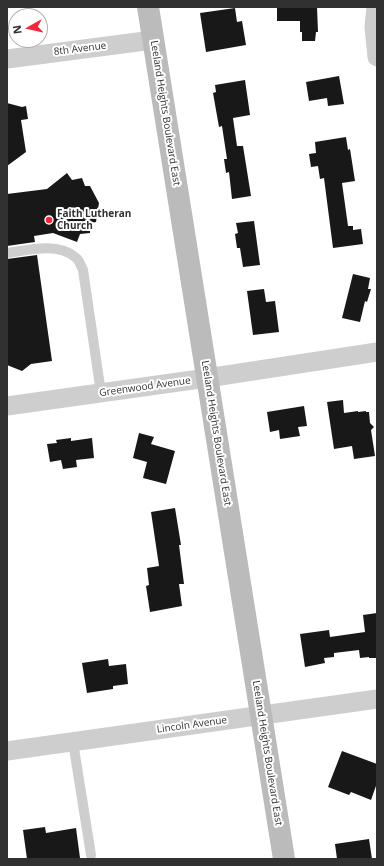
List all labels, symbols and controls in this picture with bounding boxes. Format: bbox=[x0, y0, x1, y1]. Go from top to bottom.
north arrow bbox=[8, 8, 48, 48]
text: N bbox=[9, 24, 25, 35]
street label: 8th Avenue bbox=[53, 40, 107, 58]
street label: Leeland Heights Boulevard East bbox=[148, 40, 182, 186]
place label: Faith Lutheran Church bbox=[57, 208, 131, 232]
marker: Faith Lutheran Church bbox=[44, 215, 54, 225]
street label: Leeland Heights Boulevard East bbox=[199, 360, 233, 506]
street label: Greenwood Avenue bbox=[99, 375, 191, 399]
street label: Leeland Heights Boulevard East bbox=[250, 680, 284, 826]
street label: Lincoln Avenue bbox=[156, 714, 228, 736]

